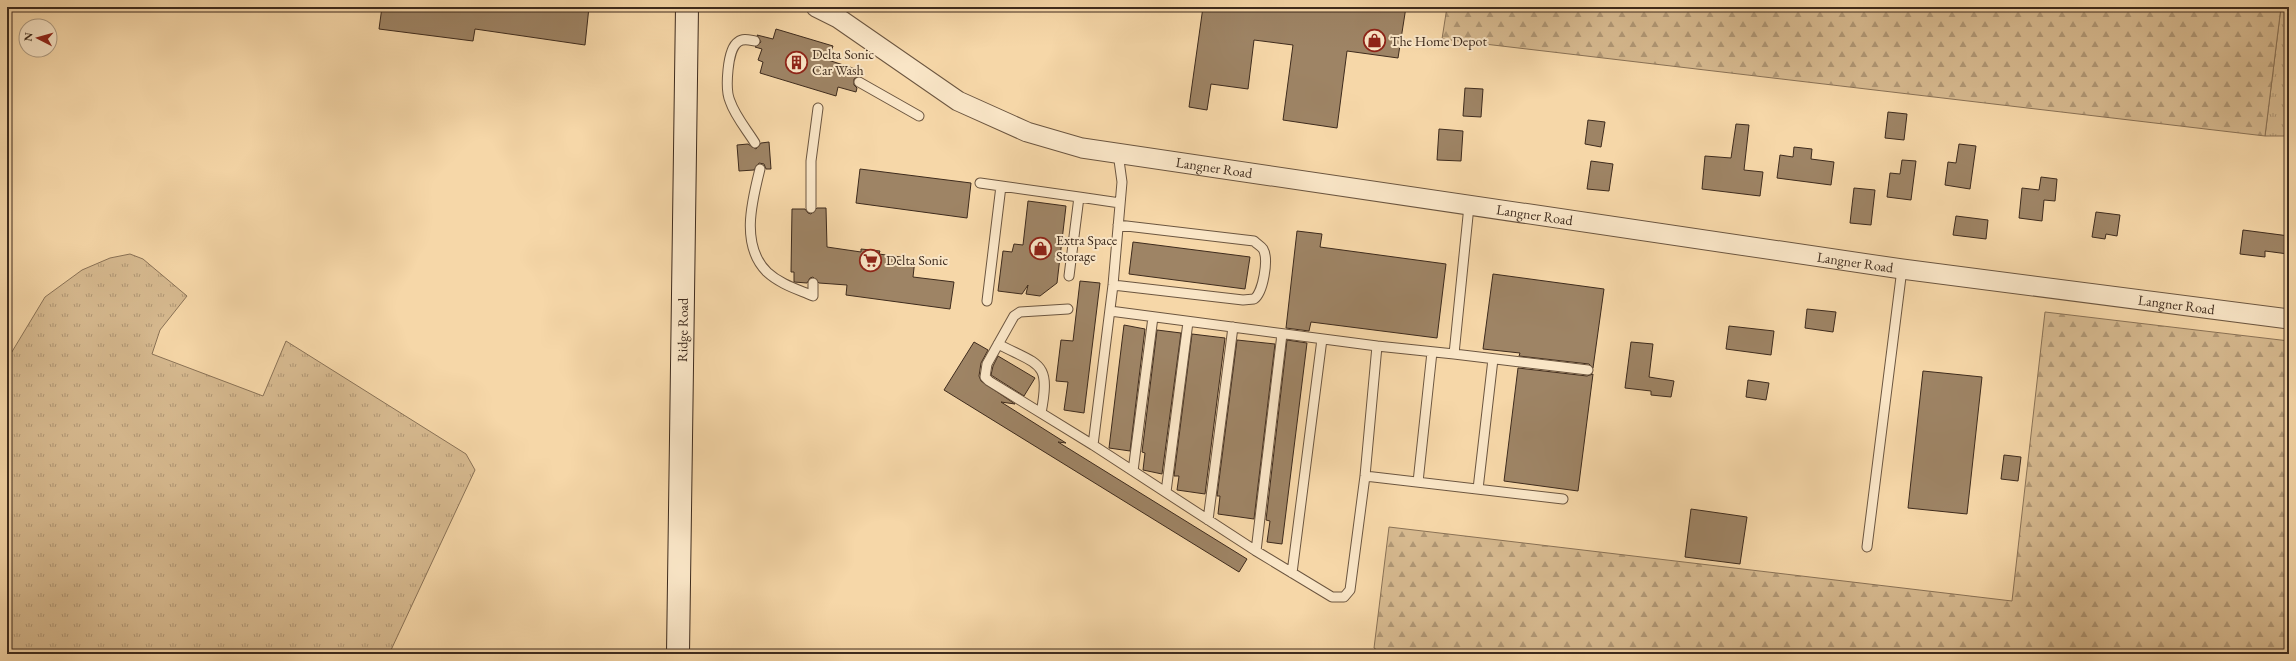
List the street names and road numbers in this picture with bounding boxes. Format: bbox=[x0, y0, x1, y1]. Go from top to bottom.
street label: Langner Road bbox=[1175, 153, 1254, 182]
street label: Langner Road bbox=[1495, 200, 1575, 229]
street label: Langner Road bbox=[1816, 248, 1895, 277]
street label: Langner Road bbox=[2137, 291, 2217, 318]
street label: Ridge Road bbox=[673, 297, 692, 362]

